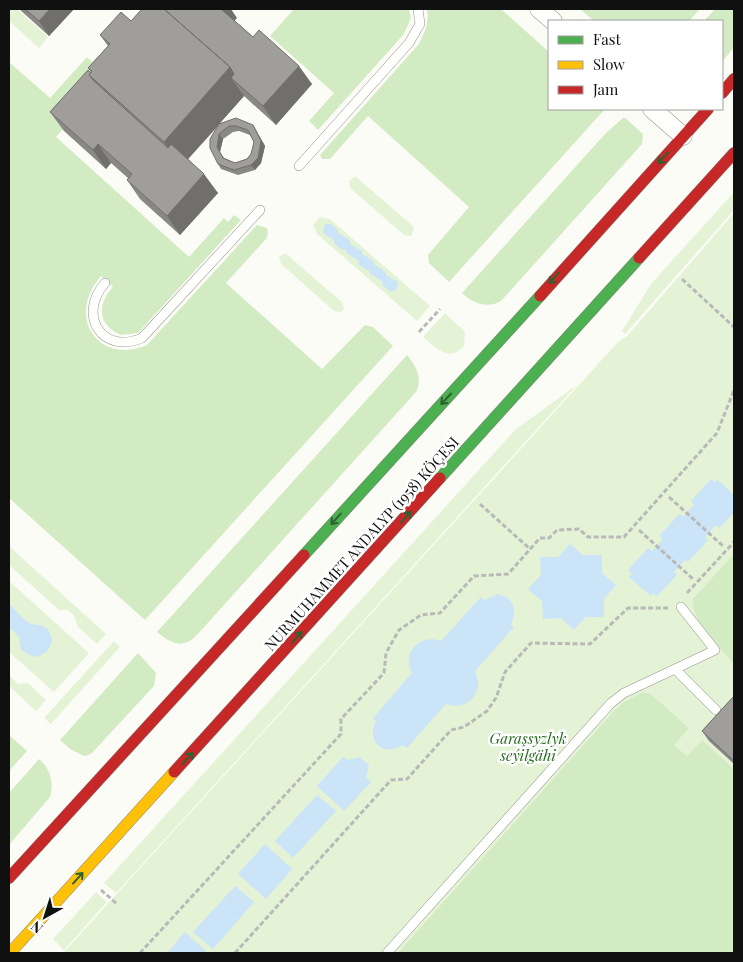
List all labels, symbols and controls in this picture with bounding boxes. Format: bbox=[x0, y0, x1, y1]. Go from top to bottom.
legend bbox=[548, 20, 723, 110]
text: Fast bbox=[593, 29, 622, 49]
text: Slow bbox=[593, 54, 625, 74]
text: Jam bbox=[592, 79, 619, 99]
one-way arrow bbox=[657, 151, 669, 164]
one-way arrow bbox=[548, 272, 560, 285]
one-way arrow bbox=[440, 393, 452, 406]
street label: NURMUHAMMET ANDALYP (1958) KÖÇESI bbox=[260, 432, 463, 655]
one-way arrow bbox=[400, 511, 412, 524]
one-way arrow bbox=[330, 513, 342, 526]
one-way arrow bbox=[291, 631, 303, 644]
park label: Garaşsyzlyk seýilgähi bbox=[490, 728, 567, 765]
one-way arrow bbox=[182, 751, 193, 764]
one-way arrow bbox=[73, 872, 84, 885]
north arrow bbox=[20, 892, 70, 942]
text: N bbox=[27, 917, 46, 938]

